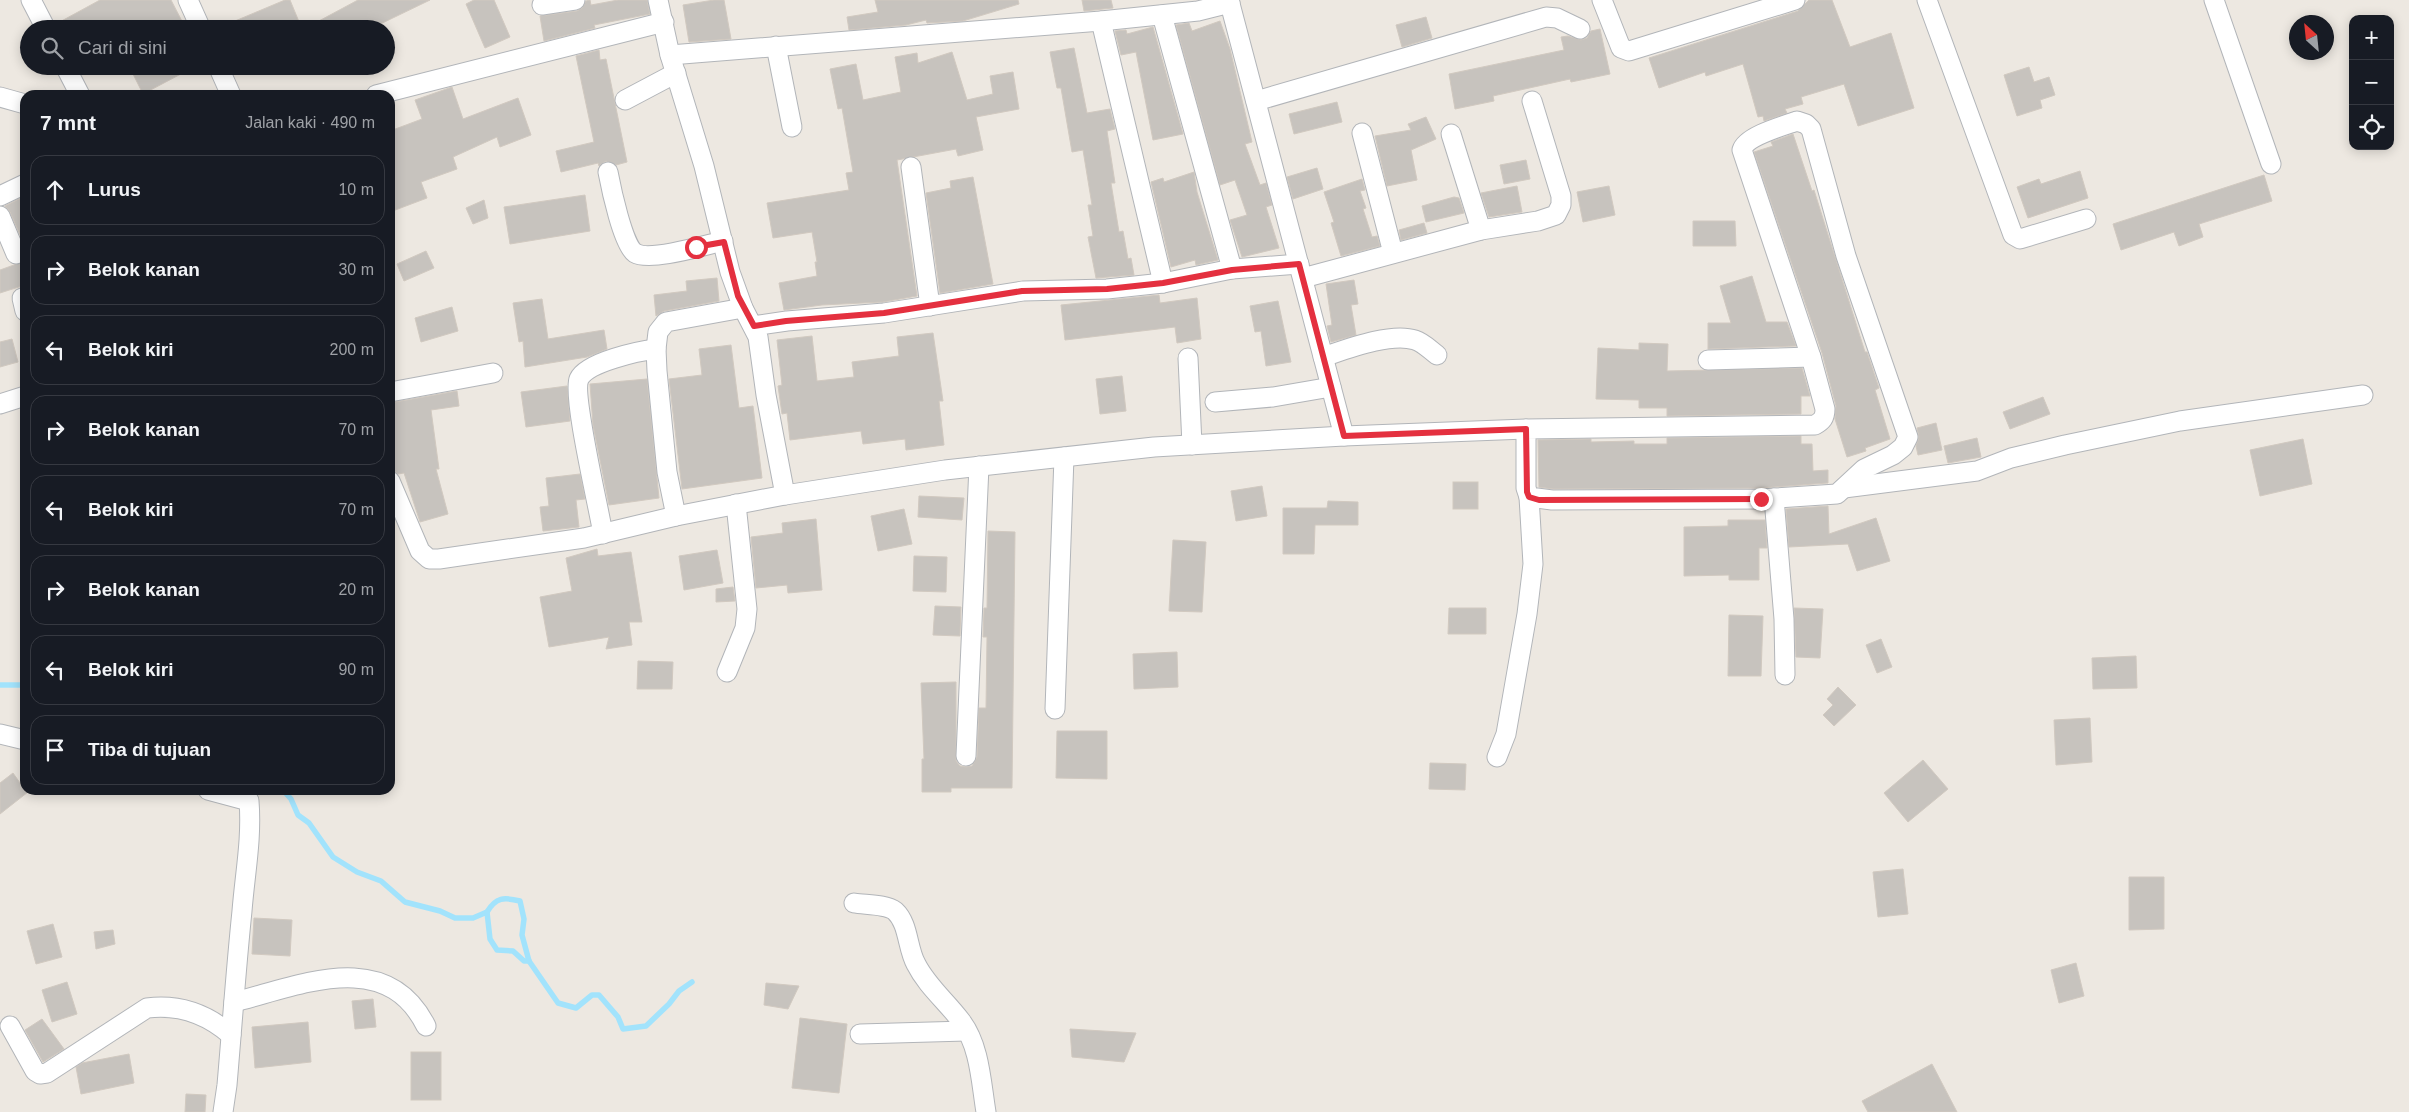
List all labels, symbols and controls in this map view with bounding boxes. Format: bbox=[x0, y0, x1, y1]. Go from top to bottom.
north arrow bbox=[2289, 15, 2334, 60]
map controls bbox=[2349, 15, 2394, 150]
button: + bbox=[2349, 15, 2394, 60]
search box bbox=[20, 20, 395, 75]
icon: search bbox=[38, 34, 66, 62]
text: Cari di sini bbox=[78, 37, 167, 58]
button: − bbox=[2349, 60, 2394, 105]
button: locate bbox=[2349, 105, 2394, 150]
text: 7 mnt bbox=[40, 111, 96, 134]
text: Jalan kaki · 490 m bbox=[245, 114, 375, 131]
icon: ahead bbox=[41, 176, 69, 204]
text: Lurus bbox=[88, 179, 141, 200]
text: 10 m bbox=[338, 181, 374, 198]
route start bbox=[685, 236, 708, 259]
icon: right bbox=[41, 256, 69, 284]
text: Belok kanan bbox=[88, 259, 200, 280]
text: 30 m bbox=[338, 261, 374, 278]
icon: left bbox=[41, 336, 69, 364]
text: Belok kiri bbox=[88, 339, 174, 360]
text: 200 m bbox=[330, 341, 374, 358]
icon: right bbox=[41, 416, 69, 444]
text: Belok kanan bbox=[88, 419, 200, 440]
text: 70 m bbox=[338, 421, 374, 438]
route end bbox=[1750, 488, 1773, 511]
icon: left bbox=[41, 496, 69, 524]
text: Belok kiri bbox=[88, 499, 174, 520]
text: 70 m bbox=[338, 501, 374, 518]
icon: right bbox=[41, 576, 69, 604]
text: Belok kanan bbox=[88, 579, 200, 600]
text: 20 m bbox=[338, 581, 374, 598]
icon: left bbox=[41, 656, 69, 684]
text: Belok kiri bbox=[88, 659, 174, 680]
text: 90 m bbox=[338, 661, 374, 678]
icon: arrive bbox=[41, 736, 69, 764]
text: Tiba di tujuan bbox=[88, 739, 211, 760]

